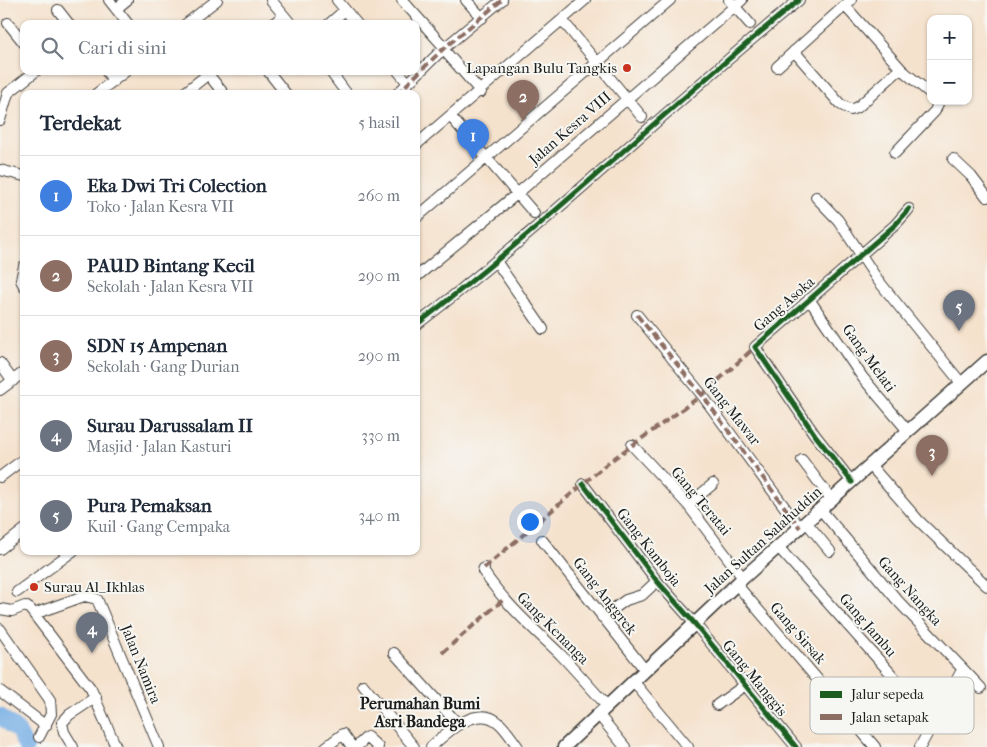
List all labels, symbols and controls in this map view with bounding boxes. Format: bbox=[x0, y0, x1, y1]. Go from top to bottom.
map controls bbox=[927, 15, 972, 105]
button: + bbox=[927, 15, 972, 60]
search box bbox=[20, 20, 420, 75]
icon: search bbox=[38, 34, 66, 62]
text: Cari di sini bbox=[78, 37, 167, 59]
place label: Lapangan Bulu Tangkis bbox=[466, 59, 617, 77]
button: − bbox=[927, 60, 972, 105]
marker: Lapangan Bulu Tangkis bbox=[621, 62, 633, 74]
pin: 2 bbox=[507, 80, 539, 121]
street label: Jalan Kesra VIII bbox=[525, 87, 615, 169]
text: Terdekat bbox=[40, 111, 121, 135]
text: 5 hasil bbox=[358, 113, 400, 132]
pin: 1 bbox=[457, 119, 489, 160]
text: Eka Dwi Tri Colection bbox=[87, 175, 267, 197]
text: 1 bbox=[53, 186, 59, 205]
text: 260 m bbox=[358, 186, 400, 205]
text: Toko · Jalan Kesra VII bbox=[87, 197, 234, 216]
text: PAUD Bintang Kecil bbox=[87, 255, 255, 277]
text: 2 bbox=[52, 266, 60, 285]
text: 290 m bbox=[358, 266, 400, 285]
street label: Gang Asoka bbox=[750, 272, 819, 335]
text: Sekolah · Jalan Kesra VII bbox=[87, 277, 253, 296]
pin: 5 bbox=[943, 290, 975, 331]
street label: Gang Melati bbox=[838, 321, 900, 396]
text: SDN 15 Ampenan bbox=[87, 335, 227, 357]
text: 3 bbox=[53, 346, 59, 365]
text: 290 m bbox=[358, 346, 400, 365]
text: Sekolah · Gang Durian bbox=[87, 357, 239, 376]
street label: Gang Mawar bbox=[700, 373, 765, 449]
text: Surau Darussalam II bbox=[87, 415, 253, 437]
text: 4 bbox=[51, 426, 61, 445]
text: 330 m bbox=[361, 426, 400, 445]
pin: 3 bbox=[916, 435, 948, 476]
text: Masjid · Jalan Kasturi bbox=[87, 437, 232, 456]
street label: Gang Teratai bbox=[667, 463, 735, 539]
street label: Jalan Sultan Salahuddin bbox=[700, 482, 826, 598]
text: Pura Pemaksan bbox=[87, 495, 212, 517]
street label: Gang Kamboja bbox=[613, 504, 686, 590]
text: 5 bbox=[53, 506, 59, 525]
text: 340 m bbox=[358, 506, 400, 525]
your location bbox=[517, 509, 543, 535]
text: Kuil · Gang Cempaka bbox=[87, 517, 230, 536]
street label: Gang Nangka bbox=[874, 553, 946, 630]
street label: Gang Anggrek bbox=[569, 554, 641, 639]
place label: Surau Al_Ikhlas bbox=[44, 578, 145, 596]
marker: Surau Al_Ikhlas bbox=[28, 581, 40, 593]
street label: Gang Kenanga bbox=[513, 588, 594, 669]
street label: Gang Jambu bbox=[835, 590, 901, 661]
street label: Gang Sirsak bbox=[766, 598, 830, 668]
pin: 4 bbox=[76, 612, 108, 653]
street label: Jalan Namira bbox=[117, 621, 165, 707]
street label: Gang Manggis bbox=[719, 636, 792, 720]
legend bbox=[810, 677, 974, 734]
text: Jalur sepeda bbox=[850, 686, 924, 703]
district label: Perumahan Bumi Asri Bandega bbox=[360, 694, 480, 732]
text: Jalan setapak bbox=[850, 709, 930, 726]

